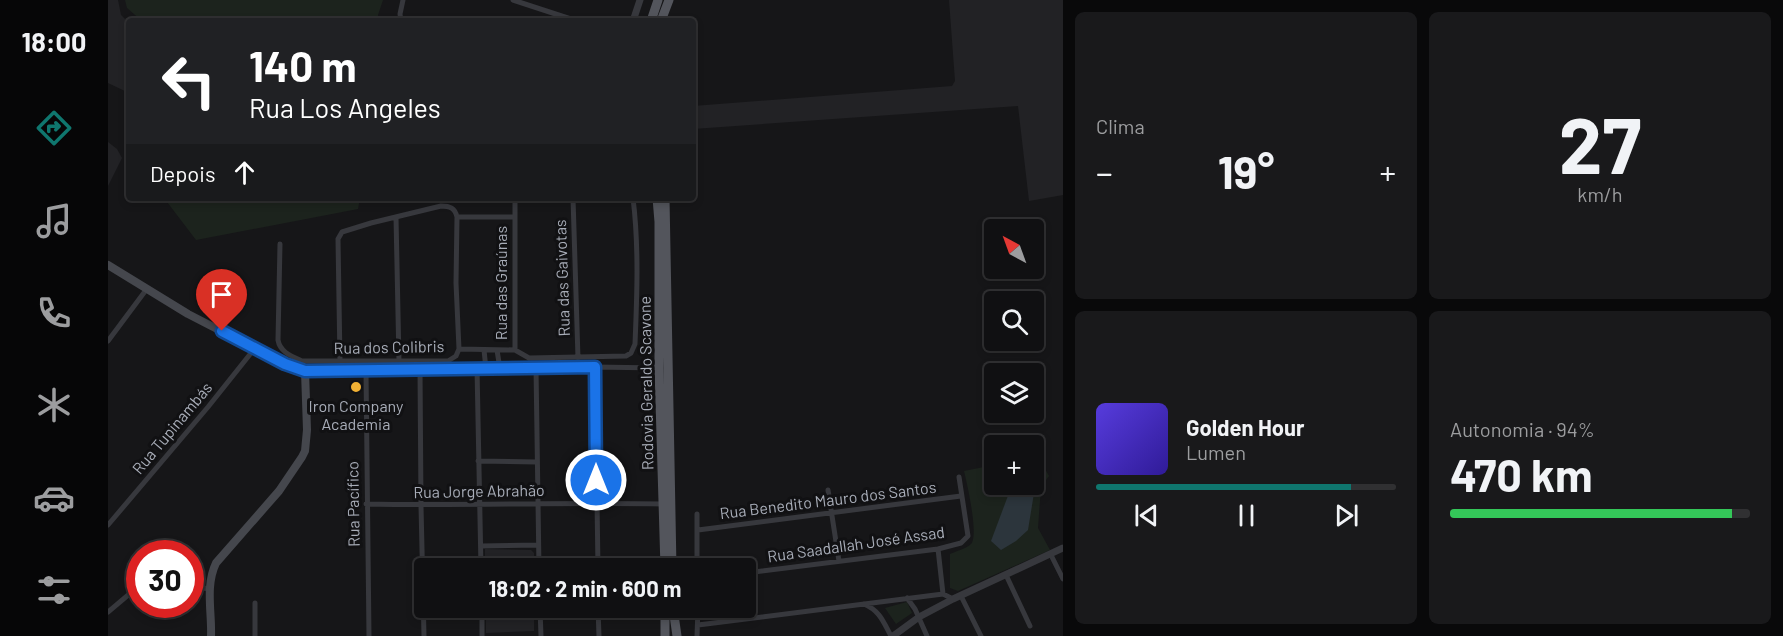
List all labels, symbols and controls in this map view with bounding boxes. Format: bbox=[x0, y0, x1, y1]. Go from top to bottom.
text: 18:00 bbox=[22, 25, 86, 57]
text: 140 m bbox=[249, 40, 357, 90]
icon: left bbox=[150, 42, 228, 120]
text: Rua Los Angeles bbox=[249, 91, 441, 123]
text: 27 bbox=[1559, 96, 1641, 190]
icon: directions bbox=[33, 107, 75, 149]
text: Clima bbox=[1096, 114, 1145, 138]
text: 19° bbox=[1218, 144, 1274, 198]
text: − bbox=[1096, 152, 1113, 192]
text: + bbox=[1380, 152, 1396, 192]
icon: ahead bbox=[228, 156, 261, 189]
text: Depois bbox=[150, 160, 216, 186]
text: km/h bbox=[1577, 182, 1623, 206]
icon: music bbox=[33, 200, 75, 242]
street label: Rua das Gaivotas bbox=[550, 219, 573, 337]
north arrow bbox=[984, 219, 1044, 279]
map controls bbox=[984, 219, 1044, 495]
street label: Rua das Graúnas bbox=[491, 226, 510, 340]
pin bbox=[196, 269, 247, 331]
icon: arrive bbox=[205, 278, 238, 311]
button: search bbox=[984, 291, 1044, 351]
icon: phone bbox=[33, 292, 75, 334]
street label: Rodovia Geraldo Scavone bbox=[634, 296, 657, 470]
street label: Rua dos Colibris bbox=[334, 336, 444, 357]
button: layers bbox=[984, 363, 1044, 423]
street label: Rua Tupinambás bbox=[128, 378, 216, 478]
marker: Iron Company Academia bbox=[349, 380, 363, 394]
icon: climate bbox=[33, 384, 75, 426]
place label: Iron Company Academia bbox=[309, 396, 404, 433]
text: Golden Hour bbox=[1186, 414, 1304, 440]
text: Autonomia · 94% bbox=[1450, 417, 1595, 441]
button: + bbox=[984, 435, 1044, 495]
text: Lumen bbox=[1186, 440, 1246, 464]
text: 470 km bbox=[1450, 447, 1593, 501]
position arrow bbox=[564, 448, 628, 512]
street label: Rua Pacífico bbox=[342, 461, 363, 547]
icon: car bbox=[33, 477, 75, 519]
street label: Rua Benedito Mauro dos Santos bbox=[719, 477, 937, 522]
street label: Rua Jorge Abrahão bbox=[413, 480, 545, 501]
icon: previous bbox=[1130, 499, 1163, 532]
icon: pause bbox=[1230, 499, 1263, 532]
icon: next bbox=[1330, 499, 1363, 532]
street label: Rua Saadallah José Assad bbox=[766, 522, 946, 565]
speed limit sign: 30 bbox=[126, 540, 204, 618]
icon: filters bbox=[33, 569, 75, 611]
text: 18:02 · 2 min · 600 m bbox=[489, 575, 681, 601]

